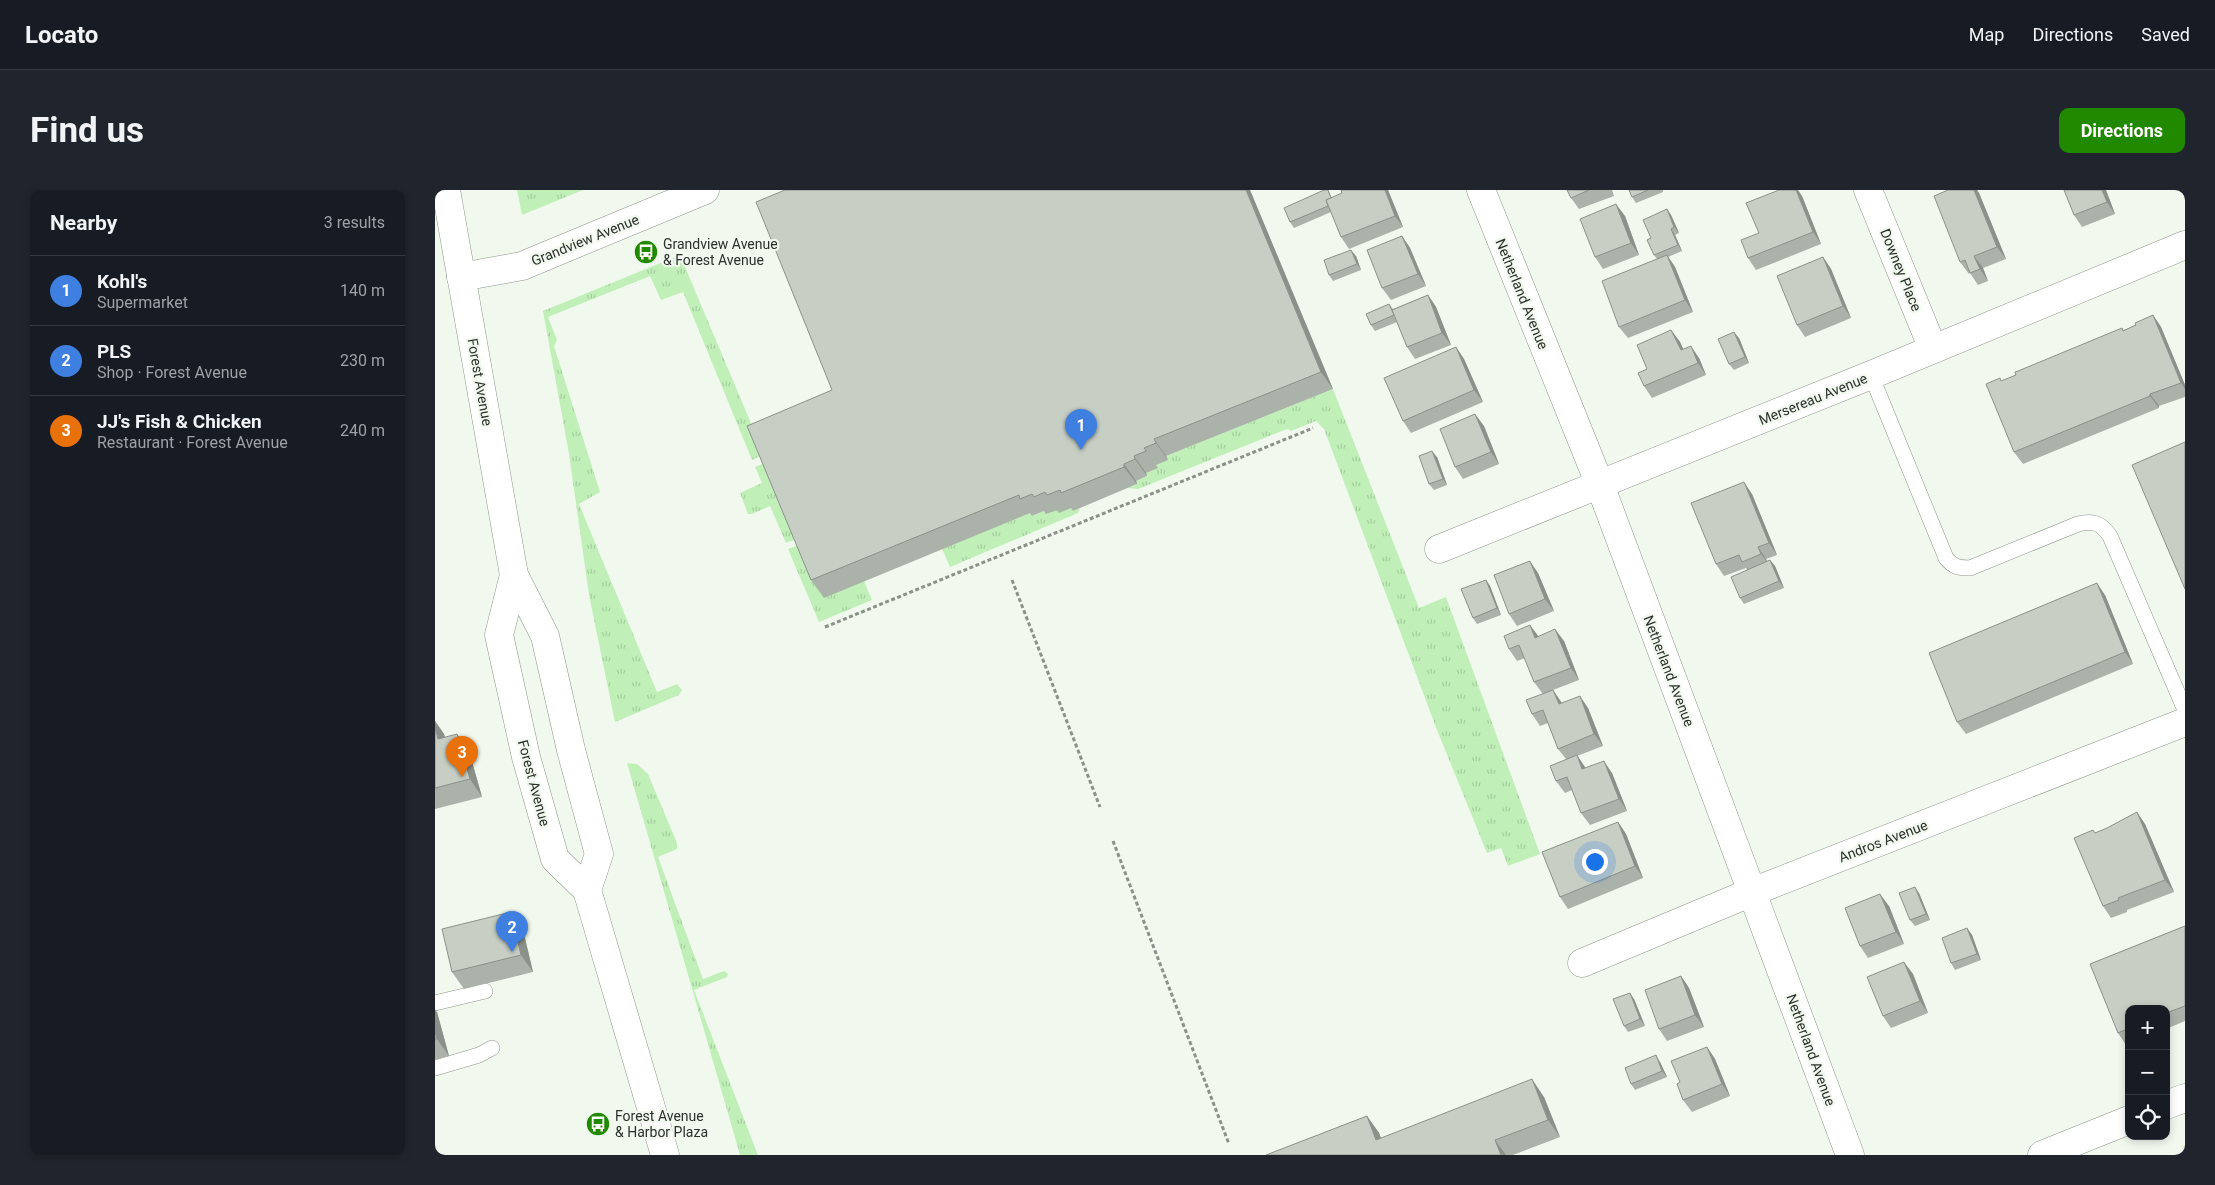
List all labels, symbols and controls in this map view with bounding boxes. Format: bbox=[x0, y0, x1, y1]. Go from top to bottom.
text: Locato bbox=[25, 21, 98, 49]
text: Map bbox=[1969, 24, 2004, 45]
text: Directions bbox=[2032, 24, 2113, 45]
text: Saved bbox=[2141, 24, 2190, 45]
button: Directions bbox=[2059, 108, 2185, 153]
text: Find us bbox=[30, 110, 144, 151]
text: Nearby bbox=[50, 211, 117, 235]
street label: Grandview Avenue bbox=[529, 211, 641, 269]
text: 3 results bbox=[324, 213, 385, 232]
street label: Downey Place bbox=[1877, 226, 1925, 314]
place label: Grandview Avenue & Forest Avenue bbox=[663, 236, 778, 268]
street label: Netherland Avenue bbox=[1493, 236, 1551, 352]
bus stop icon: Grandview Avenue & Forest Avenue bbox=[633, 239, 659, 265]
text: Kohl's bbox=[97, 270, 147, 293]
text: 1 bbox=[61, 281, 71, 300]
text: 140 m bbox=[340, 281, 385, 300]
text: Supermarket bbox=[97, 293, 188, 312]
street label: Forest Avenue bbox=[464, 337, 496, 427]
text: PLS bbox=[97, 340, 131, 363]
text: 2 bbox=[61, 351, 71, 370]
text: 230 m bbox=[340, 351, 385, 370]
text: Shop · Forest Avenue bbox=[97, 363, 247, 382]
street label: Mersereau Avenue bbox=[1756, 370, 1870, 428]
pin: 1 bbox=[1065, 409, 1097, 450]
text: JJ's Fish & Chicken bbox=[97, 410, 262, 433]
text: 3 bbox=[61, 421, 71, 440]
text: 240 m bbox=[340, 421, 385, 440]
text: Restaurant · Forest Avenue bbox=[97, 433, 288, 452]
street label: Netherland Avenue bbox=[1640, 613, 1698, 729]
pin: 3 bbox=[446, 736, 478, 777]
street label: Forest Avenue bbox=[515, 738, 553, 828]
street label: Andros Avenue bbox=[1836, 817, 1930, 865]
your location bbox=[1582, 849, 1608, 875]
pin: 2 bbox=[496, 911, 528, 952]
street label: Netherland Avenue bbox=[1783, 992, 1839, 1108]
map controls bbox=[2125, 1005, 2170, 1140]
button: + bbox=[2125, 1005, 2170, 1050]
button: − bbox=[2125, 1050, 2170, 1095]
button: locate bbox=[2125, 1095, 2170, 1140]
place label: Forest Avenue & Harbor Plaza bbox=[615, 1108, 708, 1140]
bus stop icon: Forest Avenue & Harbor Plaza bbox=[585, 1111, 611, 1137]

